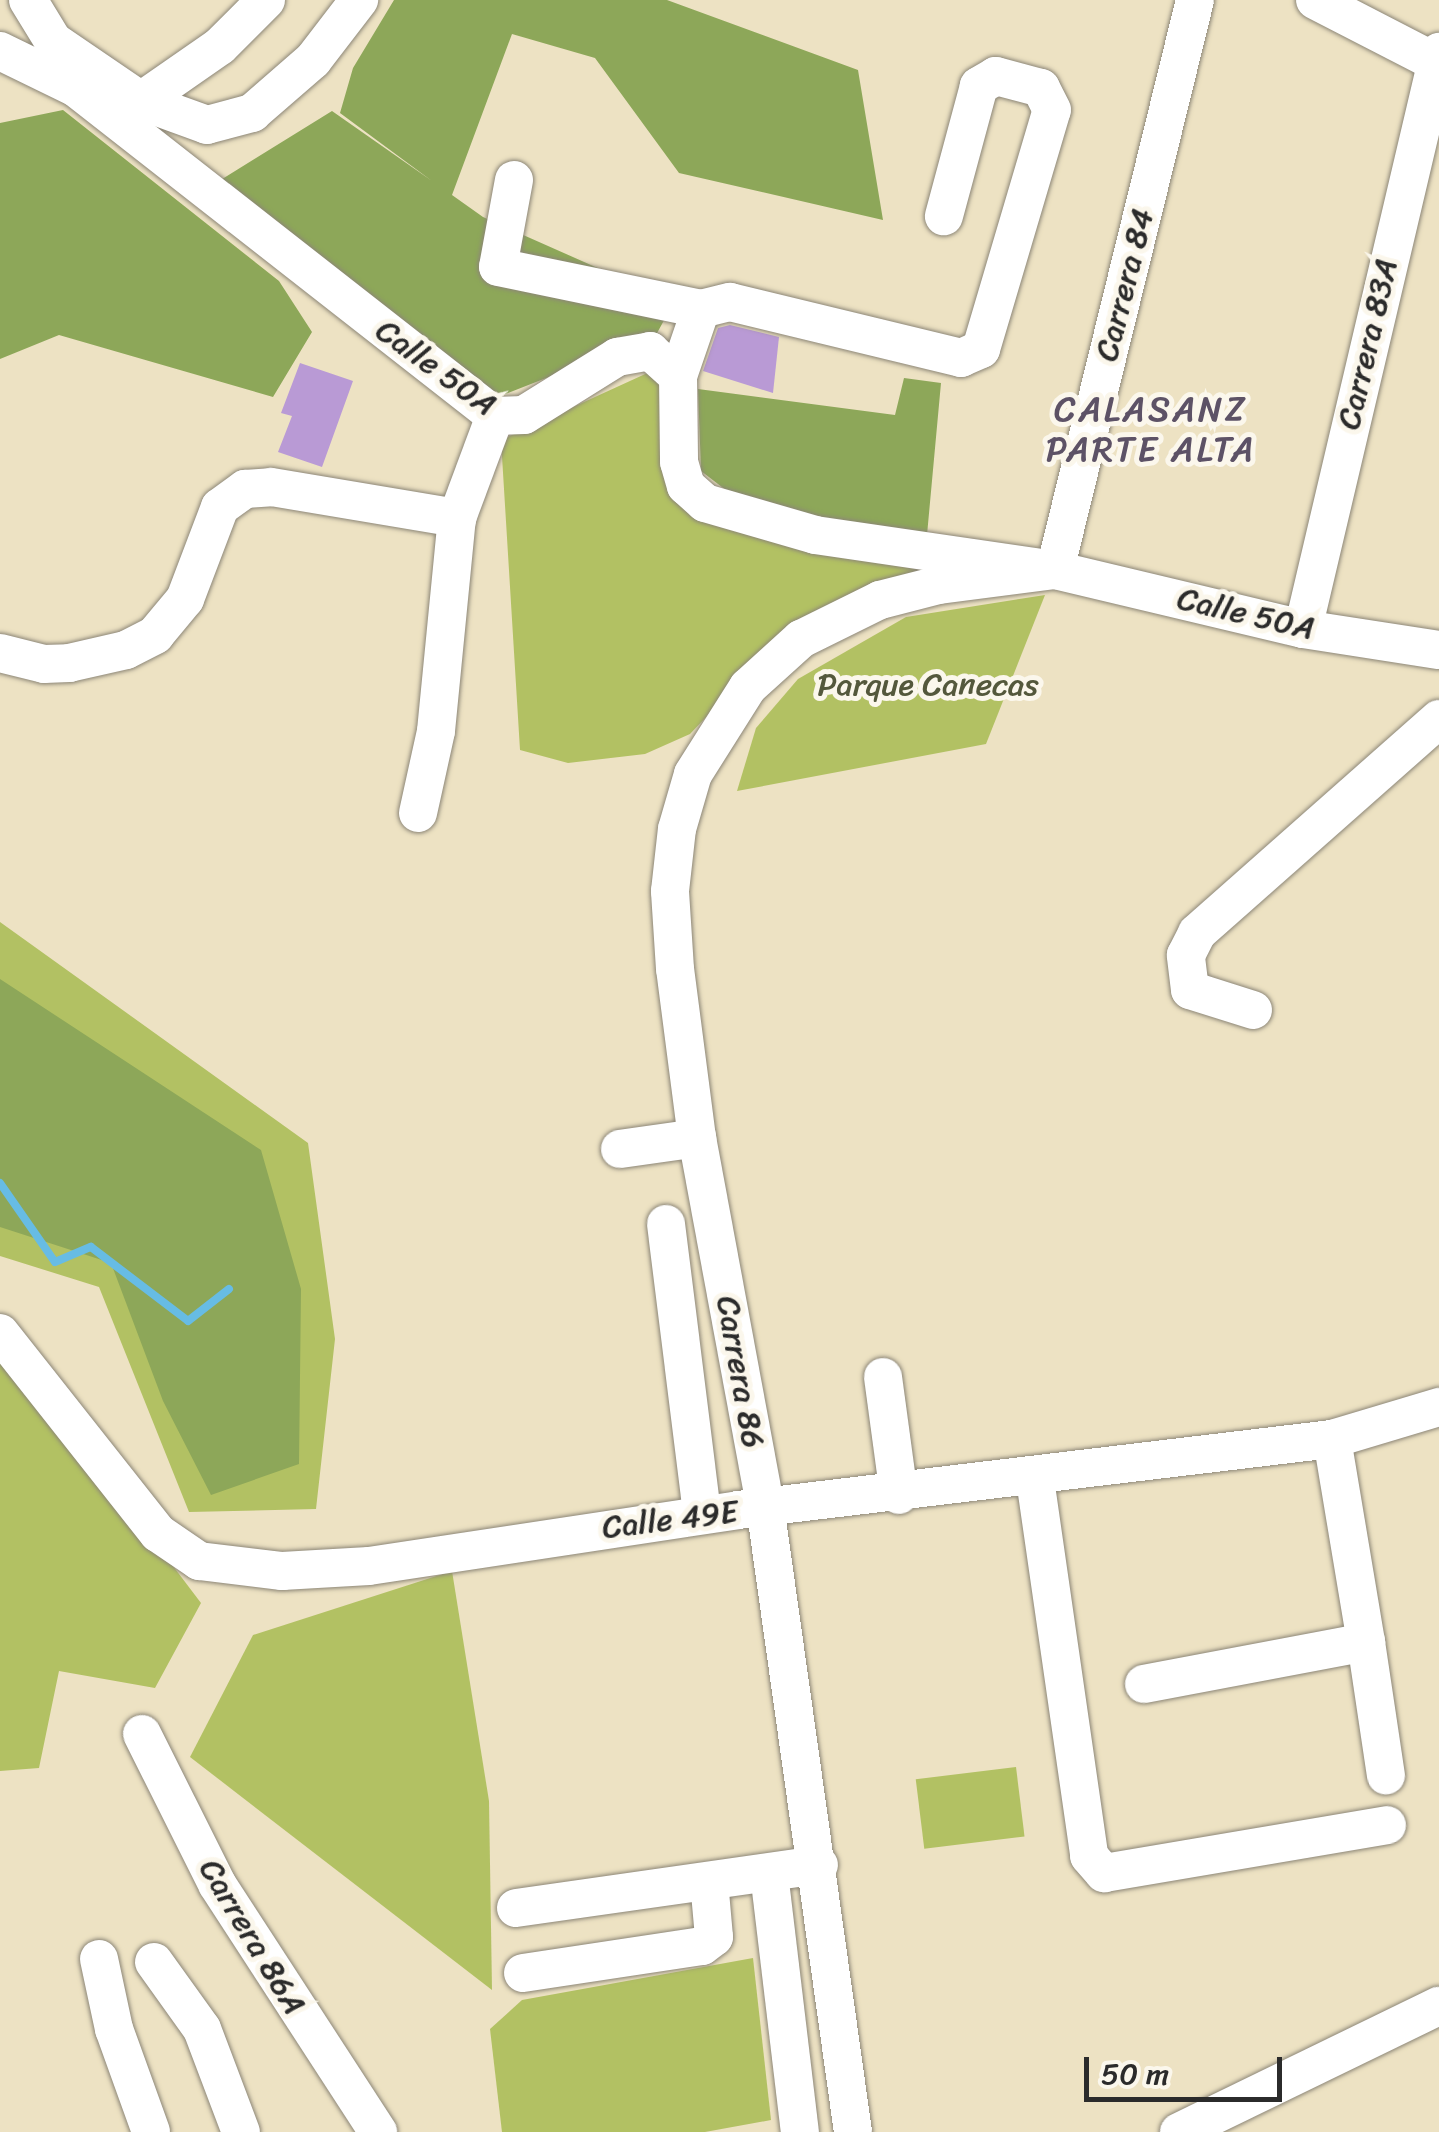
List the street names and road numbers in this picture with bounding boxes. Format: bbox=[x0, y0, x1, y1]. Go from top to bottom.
street label: Carrera 84 bbox=[1088, 205, 1162, 365]
street label: Carrera 83A bbox=[1330, 255, 1406, 433]
street label: Calle 50A bbox=[368, 311, 504, 425]
street label: Calle 50A bbox=[1174, 580, 1318, 648]
street label: Carrera 86 bbox=[708, 1293, 772, 1451]
street label: Calle 49E bbox=[600, 1493, 740, 1547]
street label: Carrera 86A bbox=[191, 1852, 313, 2022]

